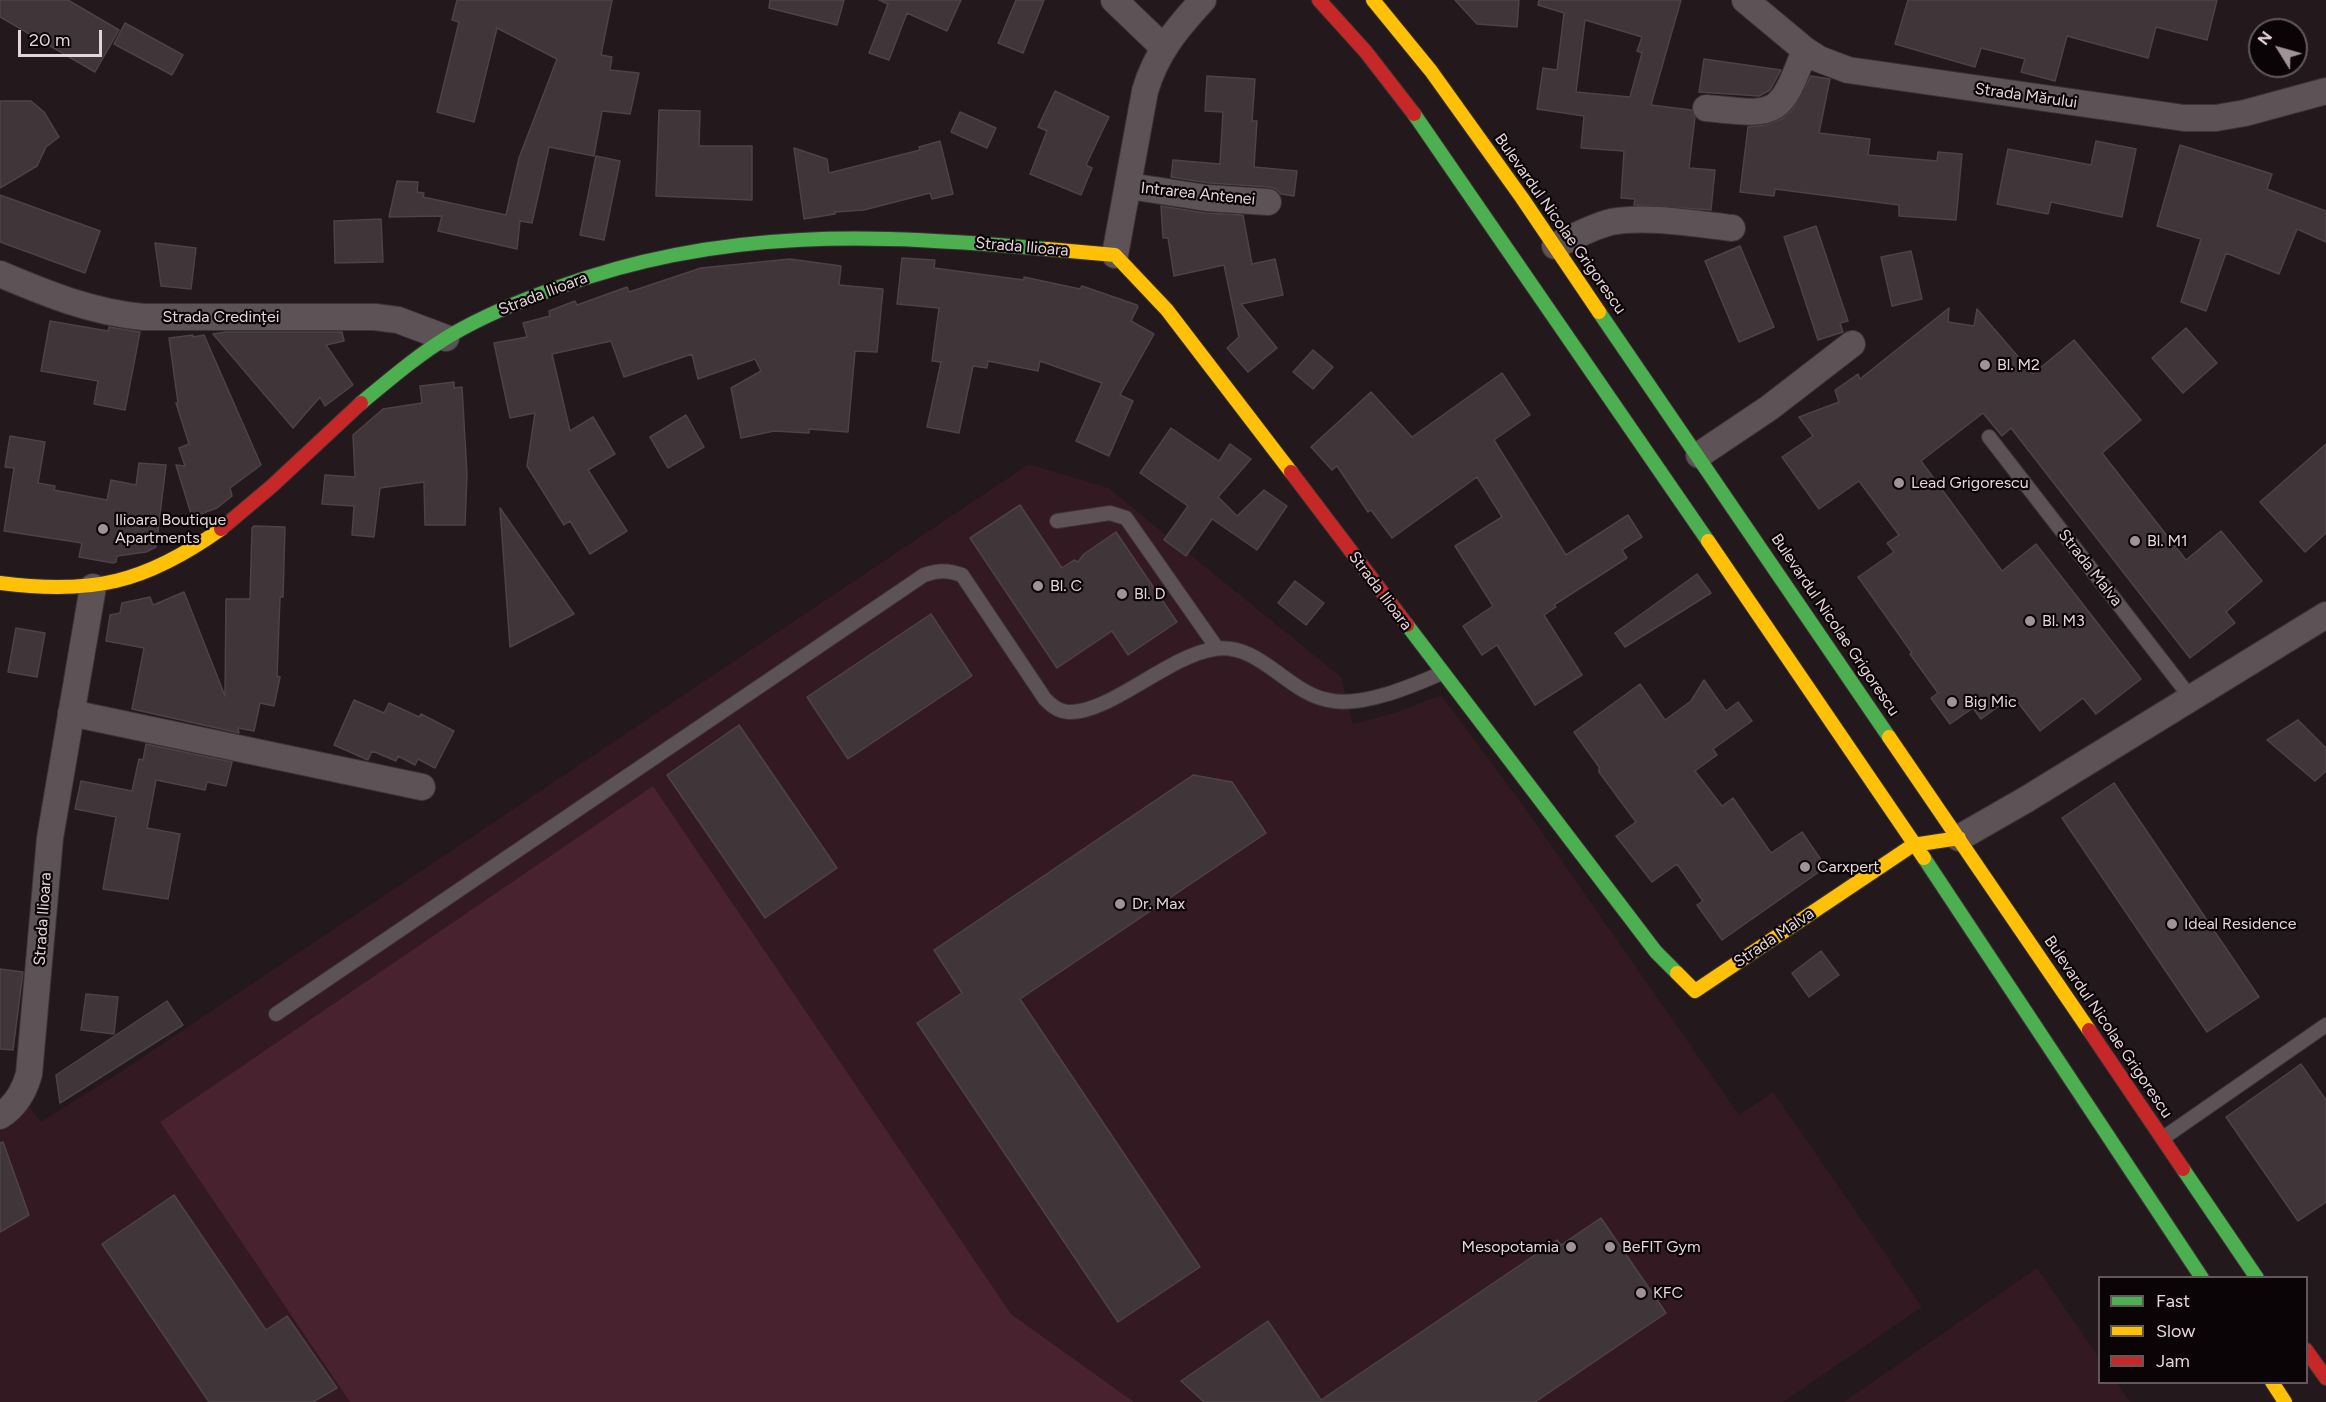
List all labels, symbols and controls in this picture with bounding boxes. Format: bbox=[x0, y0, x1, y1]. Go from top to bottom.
scale bar bbox=[21, 18, 105, 56]
north arrow bbox=[2248, 18, 2308, 78]
text: N bbox=[2254, 27, 2276, 49]
text: 20 m bbox=[29, 29, 70, 51]
street label: Strada Mărului bbox=[1974, 79, 2078, 113]
street label: Bulevardul Nicolae Grigorescu bbox=[1490, 130, 1630, 318]
street label: Intrarea Antenei bbox=[1140, 178, 1256, 210]
street label: Strada Ilioara bbox=[975, 233, 1069, 261]
street label: Strada Ilioara bbox=[496, 268, 590, 320]
street label: Strada Credinței bbox=[162, 307, 280, 327]
place label: Bl. M2 bbox=[1997, 355, 2040, 375]
marker: Bl. M2 bbox=[1978, 358, 1992, 372]
place label: Lead Grigorescu bbox=[1911, 473, 2029, 493]
marker: Lead Grigorescu bbox=[1892, 476, 1906, 490]
place label: Ilioara Boutique Apartments bbox=[115, 510, 226, 548]
marker: Ilioara Boutique Apartments bbox=[96, 522, 110, 536]
street label: Strada Malva bbox=[2054, 526, 2126, 610]
street label: Bulevardul Nicolae Grigorescu bbox=[1767, 530, 1903, 720]
place label: Bl. M1 bbox=[2147, 531, 2188, 551]
marker: Bl. M1 bbox=[2128, 534, 2142, 548]
street label: Strada Ilioara bbox=[1344, 548, 1416, 634]
place label: Bl. C bbox=[1050, 576, 1082, 596]
marker: Bl. C bbox=[1031, 579, 1045, 593]
place label: Bl. D bbox=[1134, 584, 1166, 604]
marker: Bl. D bbox=[1115, 587, 1129, 601]
place label: Bl. M3 bbox=[2042, 611, 2085, 631]
marker: Bl. M3 bbox=[2023, 614, 2037, 628]
place label: Big Mic bbox=[1964, 692, 2017, 712]
marker: Big Mic bbox=[1945, 695, 1959, 709]
place label: Carxpert bbox=[1817, 857, 1879, 877]
marker: Carxpert bbox=[1798, 860, 1812, 874]
street label: Strada Ilioara bbox=[30, 872, 56, 966]
place label: Dr. Max bbox=[1132, 894, 1185, 914]
marker: Dr. Max bbox=[1113, 897, 1127, 911]
street label: Strada Malva bbox=[1730, 904, 1818, 972]
place label: Ideal Residence bbox=[2184, 914, 2296, 934]
marker: Ideal Residence bbox=[2165, 917, 2179, 931]
street label: Bulevardul Nicolae Grigorescu bbox=[2040, 932, 2176, 1122]
place label: Mesopotamia bbox=[1462, 1237, 1559, 1257]
place label: BeFIT Gym bbox=[1622, 1237, 1701, 1257]
marker: Mesopotamia bbox=[1564, 1240, 1578, 1254]
marker: BeFIT Gym bbox=[1603, 1240, 1617, 1254]
legend bbox=[2098, 1276, 2308, 1384]
place label: KFC bbox=[1653, 1283, 1683, 1303]
marker: KFC bbox=[1634, 1286, 1648, 1300]
text: Fast bbox=[2156, 1290, 2190, 1312]
text: Slow bbox=[2156, 1320, 2195, 1342]
text: Jam bbox=[2156, 1350, 2190, 1372]

